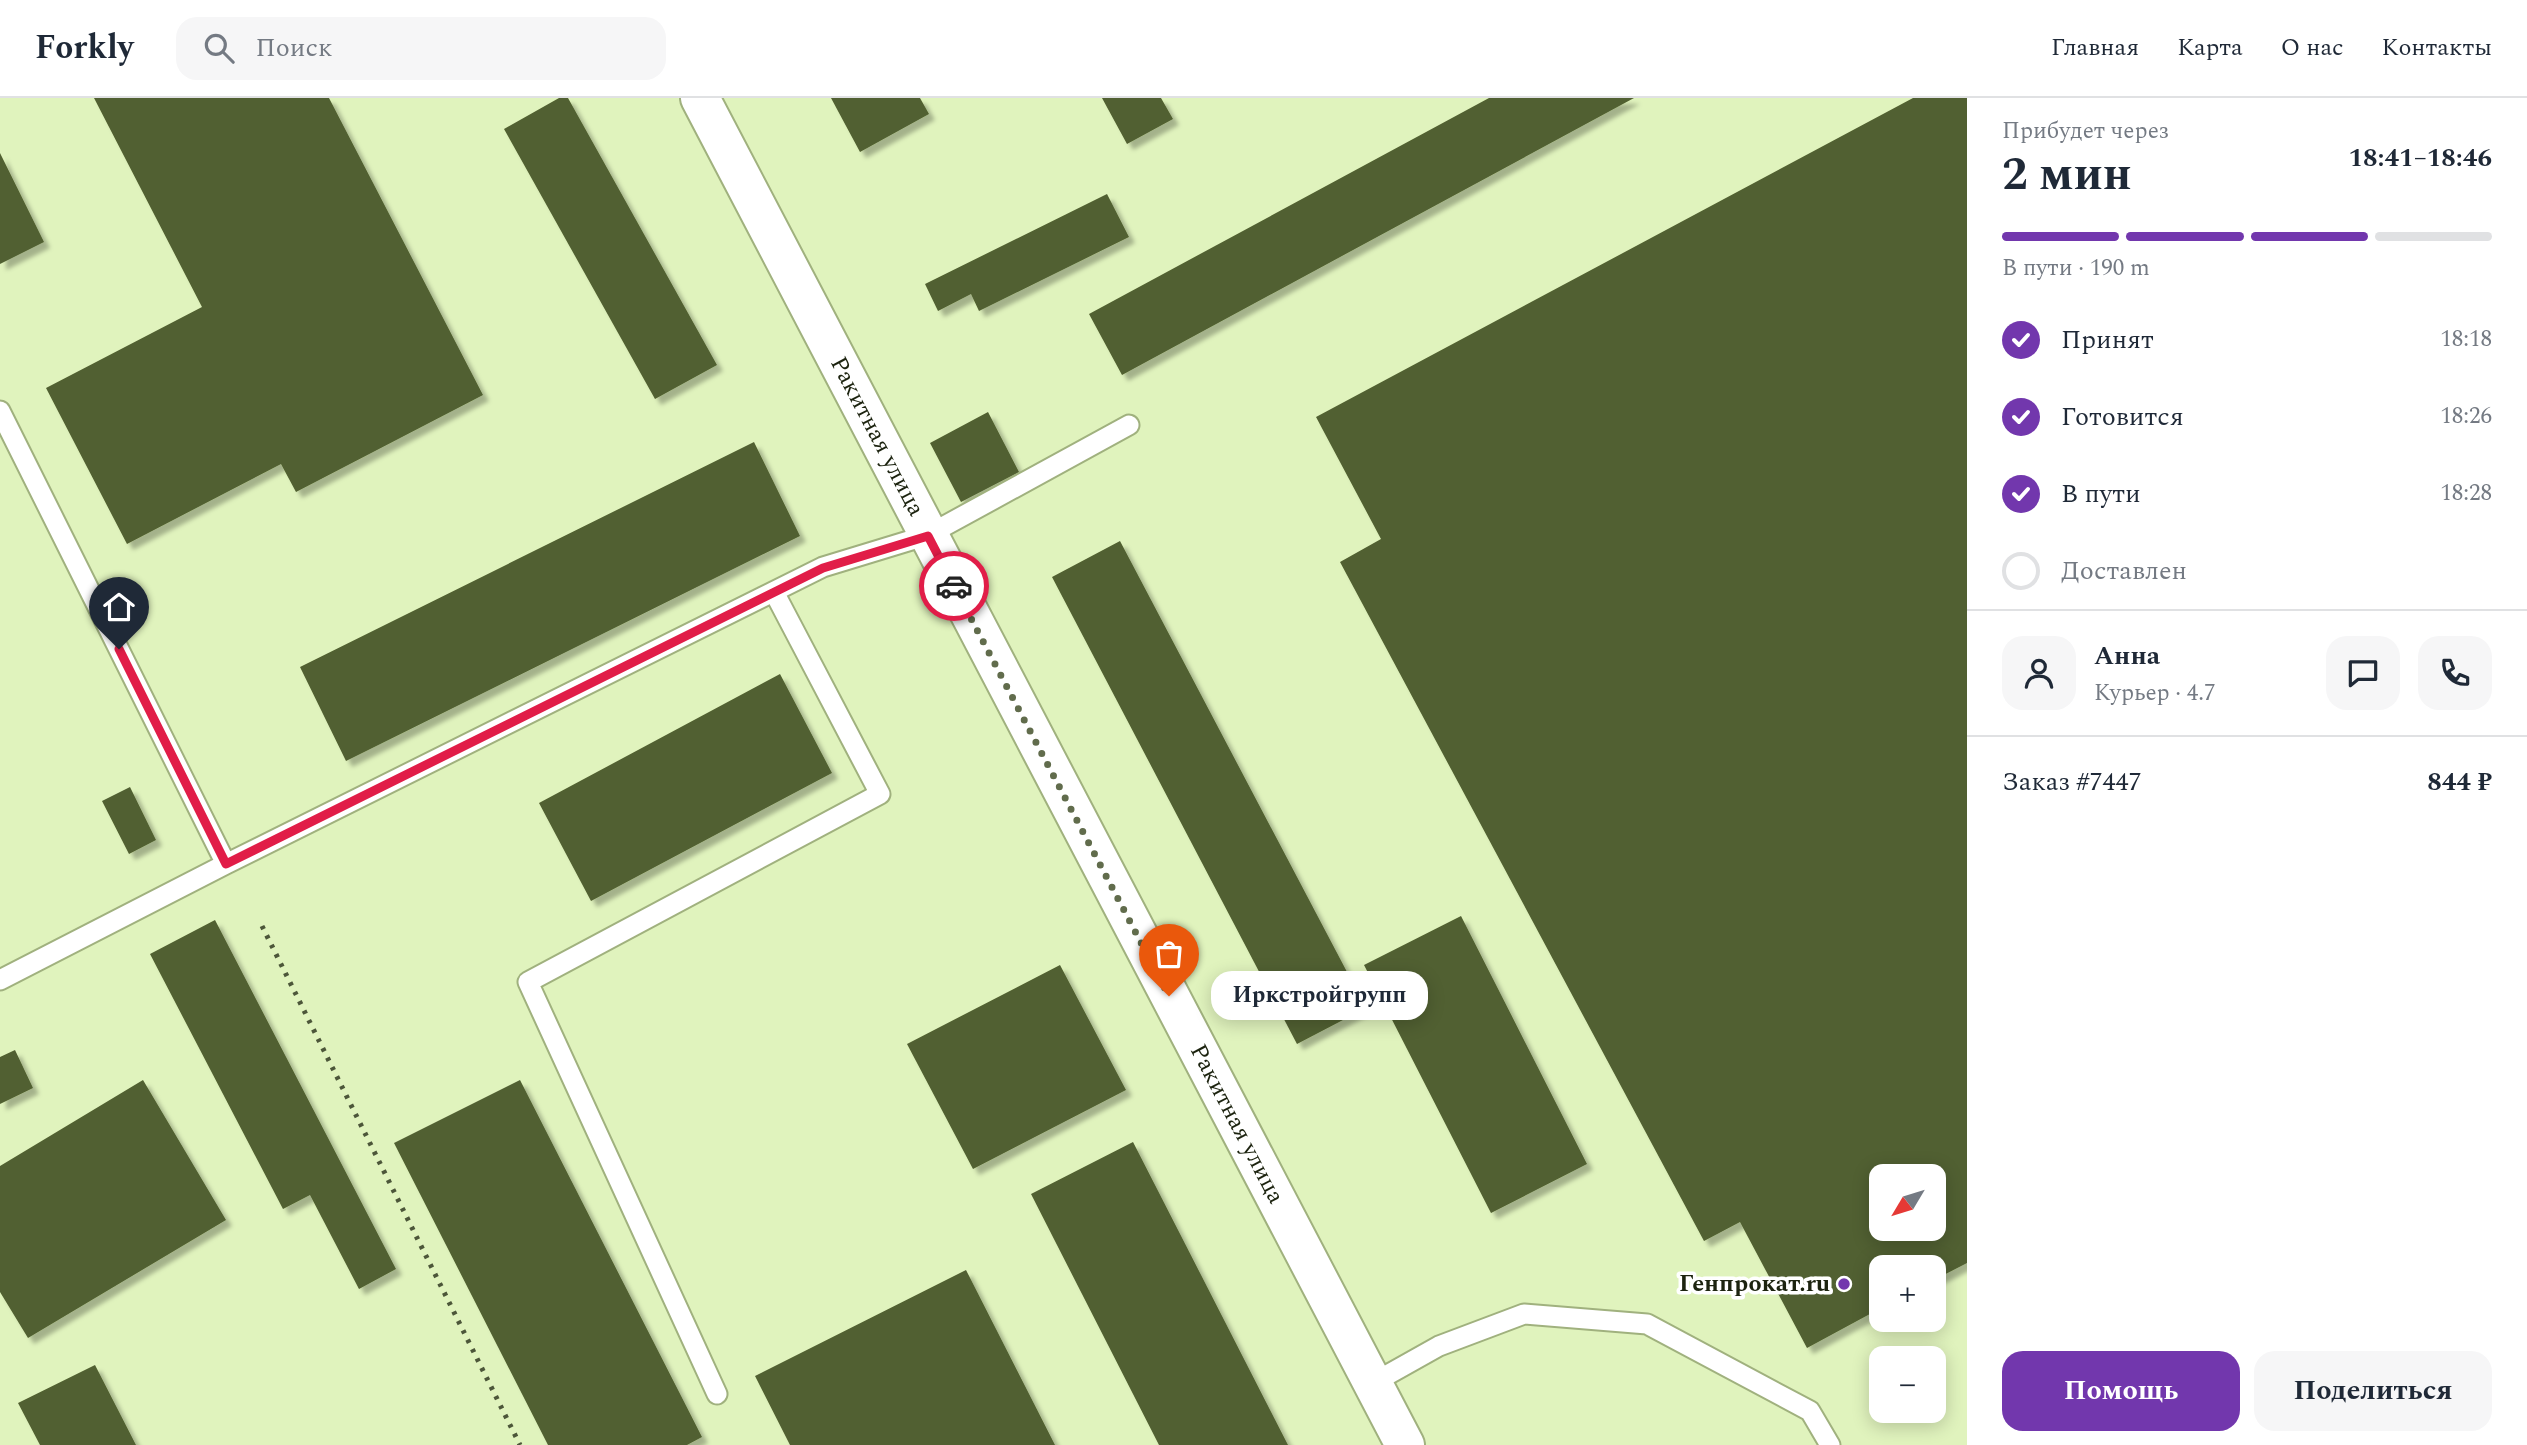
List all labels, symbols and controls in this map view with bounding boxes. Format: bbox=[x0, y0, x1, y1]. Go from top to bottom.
search box bbox=[176, 17, 666, 80]
text: Forkly bbox=[35, 23, 134, 73]
text: Поиск bbox=[256, 28, 332, 68]
icon: search bbox=[200, 29, 238, 67]
text: Главная bbox=[2051, 30, 2139, 66]
text: Карта bbox=[2177, 30, 2243, 66]
text: О нас bbox=[2281, 30, 2344, 66]
text: Контакты bbox=[2382, 30, 2492, 66]
text: Прибудет через bbox=[2002, 114, 2169, 149]
text: 18:41–18:46 bbox=[2348, 138, 2492, 178]
text: 2 мин bbox=[2002, 140, 2132, 210]
text: В пути · 190 m bbox=[2002, 251, 2150, 286]
text: Принят bbox=[2061, 320, 2154, 360]
icon: check bbox=[2002, 321, 2040, 359]
text: 18:18 bbox=[2440, 322, 2492, 357]
street label: Ракитная улица bbox=[820, 350, 934, 523]
text: Готовится bbox=[2061, 397, 2184, 437]
icon: check bbox=[2002, 398, 2040, 436]
text: 18:26 bbox=[2440, 399, 2492, 434]
text: В пути bbox=[2061, 474, 2141, 514]
icon: check bbox=[2002, 475, 2040, 513]
text: 18:28 bbox=[2440, 476, 2492, 511]
courier bbox=[919, 551, 989, 621]
text: Доставлен bbox=[2061, 551, 2187, 591]
icon: car bbox=[935, 567, 973, 605]
pin bbox=[89, 577, 149, 649]
icon: home bbox=[100, 588, 138, 626]
button: person bbox=[2002, 636, 2076, 710]
text: Анна bbox=[2094, 636, 2160, 676]
button: chat bbox=[2326, 636, 2400, 710]
button: phone bbox=[2418, 636, 2492, 710]
text: Курьер · 4.7 bbox=[2094, 676, 2216, 711]
text: Заказ #7447 bbox=[2002, 762, 2141, 802]
text: 844 ₽ bbox=[2427, 762, 2492, 802]
pin bbox=[1139, 924, 1199, 996]
icon: bag bbox=[1150, 935, 1188, 973]
callout: Иркстройгрупп bbox=[1211, 972, 1428, 1020]
text: Иркстройгрупп bbox=[1232, 978, 1407, 1013]
street label: Ракитная улица bbox=[1180, 1038, 1294, 1210]
north arrow bbox=[1869, 1164, 1946, 1241]
map controls bbox=[1869, 1164, 1946, 1423]
button: + bbox=[1869, 1255, 1946, 1332]
place label: Генпрокат.ru bbox=[1679, 1266, 1830, 1302]
marker: Генпрокат.ru bbox=[1836, 1276, 1852, 1292]
button: − bbox=[1869, 1346, 1946, 1423]
button: Помощь bbox=[2002, 1351, 2240, 1431]
button: Поделиться bbox=[2254, 1351, 2492, 1431]

